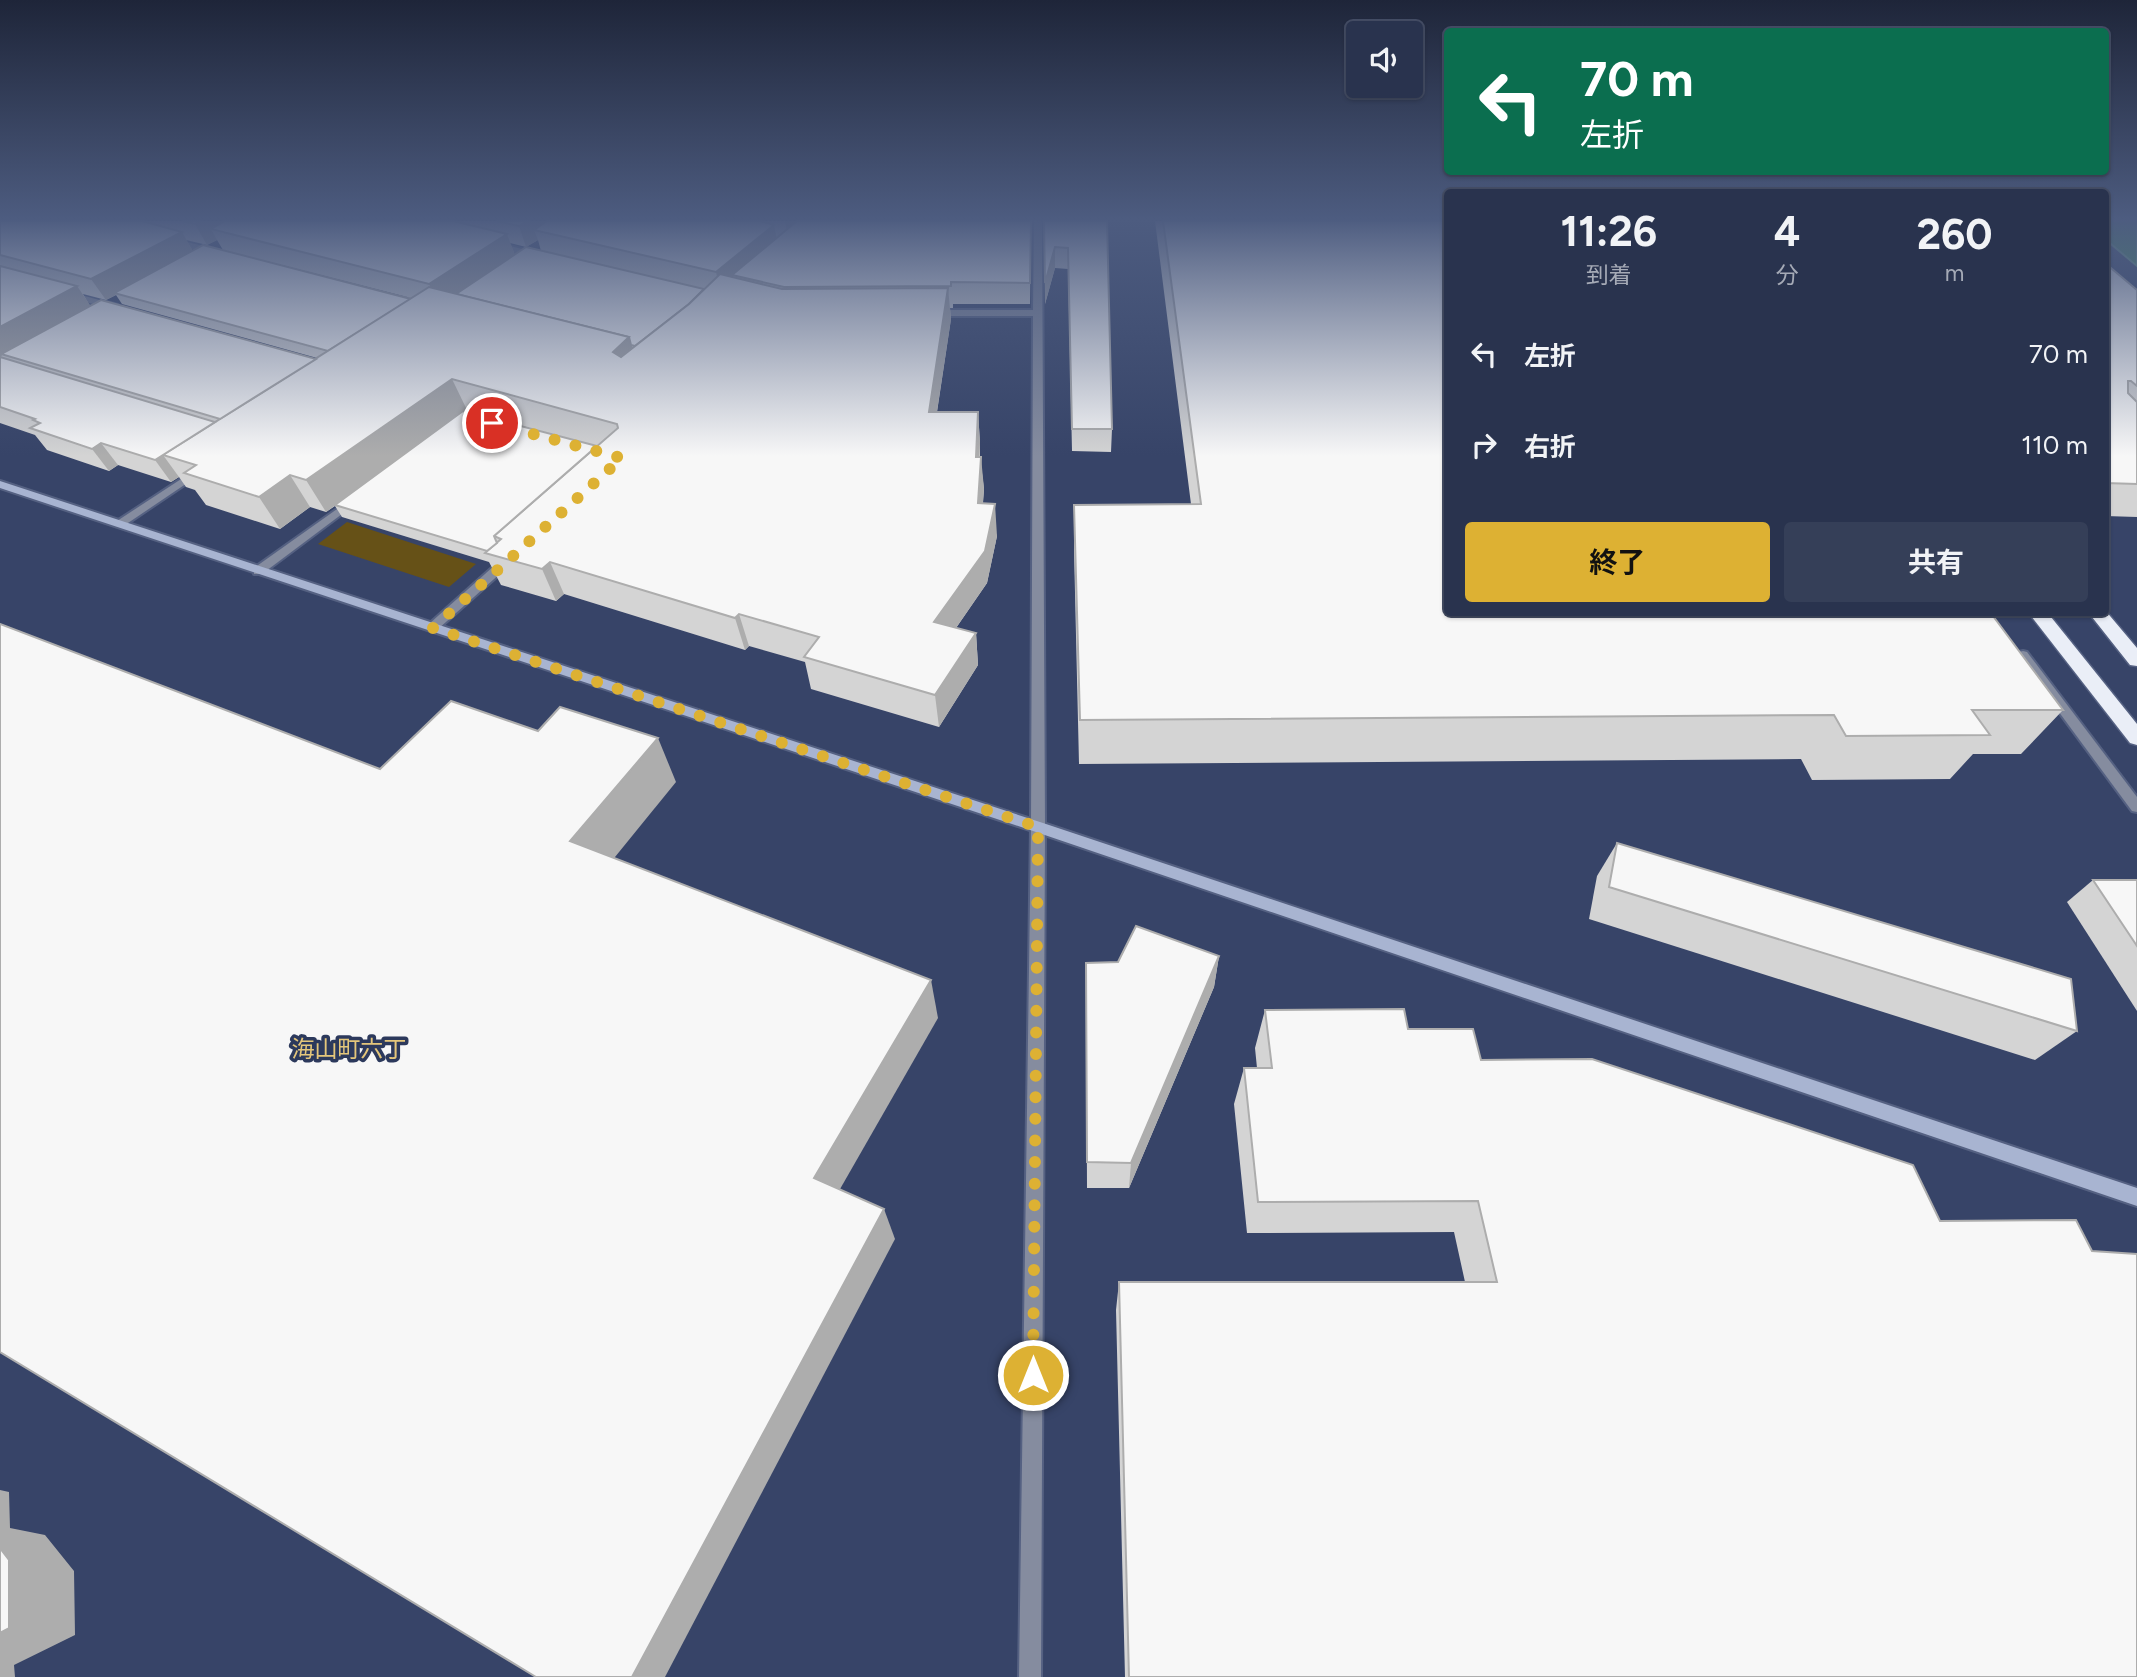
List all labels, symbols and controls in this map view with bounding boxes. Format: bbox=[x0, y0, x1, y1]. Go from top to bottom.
map controls bbox=[1346, 21, 1423, 98]
button: sound bbox=[1346, 21, 1423, 98]
text: 70 m bbox=[1580, 49, 1693, 108]
icon: left bbox=[1465, 56, 1556, 147]
text: 左折 bbox=[1580, 116, 1644, 154]
text: 11:26 bbox=[1560, 206, 1657, 257]
text: 4 bbox=[1774, 206, 1800, 257]
text: 260 bbox=[1917, 209, 1993, 260]
text: m bbox=[1945, 259, 1964, 287]
text: 到着 bbox=[1586, 261, 1632, 289]
text: 分 bbox=[1775, 261, 1798, 289]
icon: left bbox=[1465, 335, 1503, 373]
text: 70 m bbox=[2029, 338, 2088, 370]
text: 左折 bbox=[1524, 340, 1576, 372]
pin bbox=[462, 393, 522, 453]
icon: arrive bbox=[473, 404, 511, 442]
icon: right bbox=[1465, 426, 1503, 464]
text: 110 m bbox=[2021, 429, 2088, 461]
text: 右折 bbox=[1524, 431, 1576, 463]
button: 終了 bbox=[1465, 522, 1770, 602]
button: 共有 bbox=[1784, 522, 2088, 602]
district label: 海山町六丁 bbox=[292, 1035, 407, 1063]
position arrow bbox=[996, 1338, 1070, 1412]

